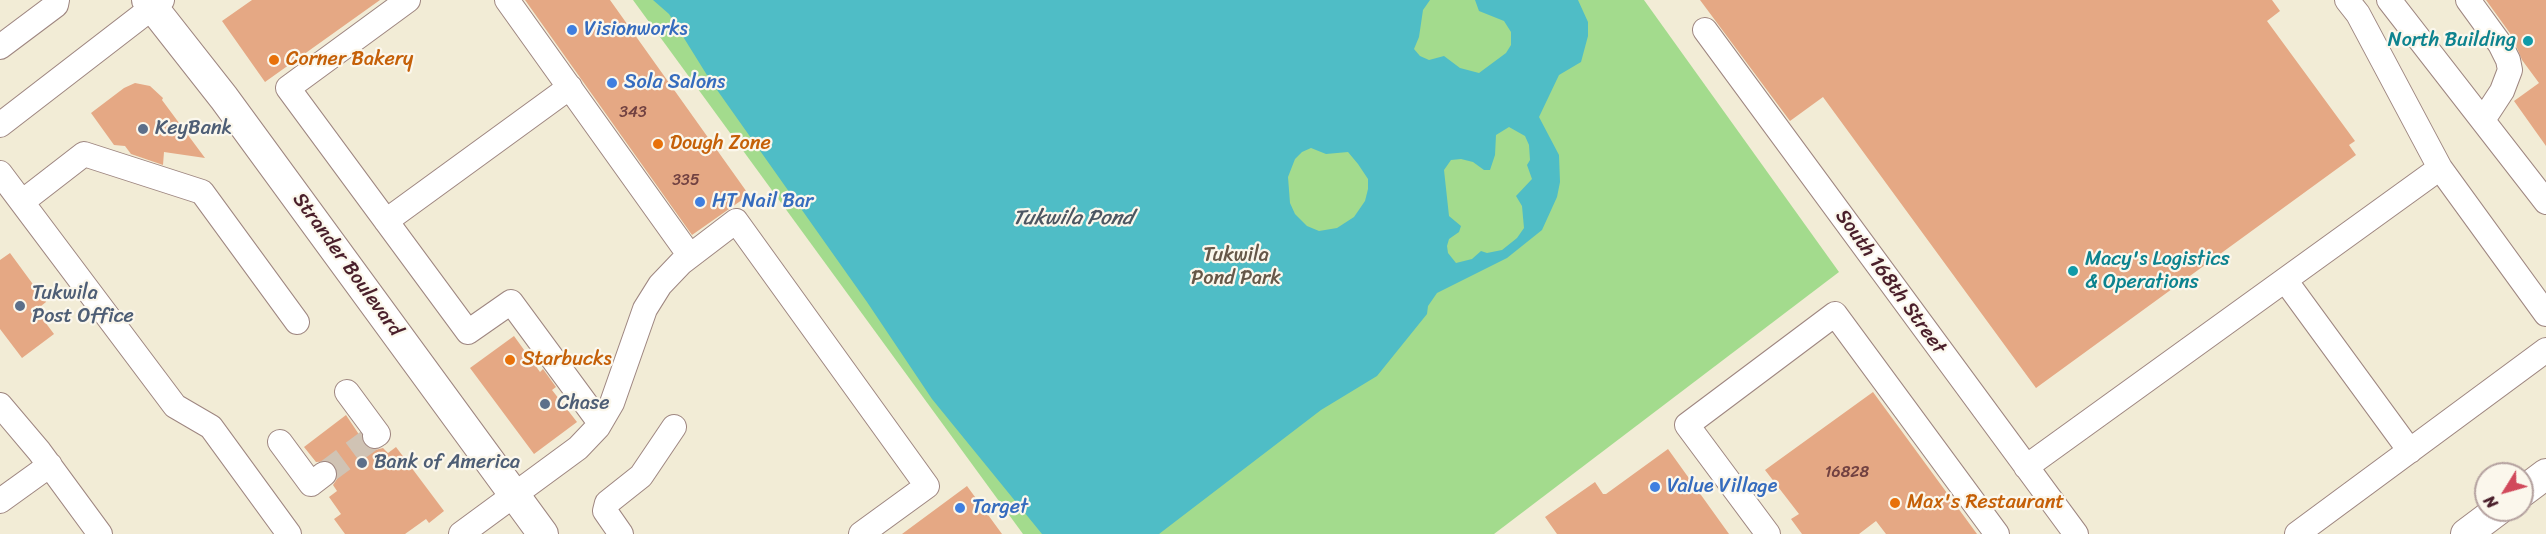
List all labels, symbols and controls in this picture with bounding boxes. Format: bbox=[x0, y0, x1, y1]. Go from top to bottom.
place label: Visionworks bbox=[584, 18, 688, 42]
marker: Visionworks bbox=[565, 23, 579, 37]
place label: North Building bbox=[2388, 29, 2516, 53]
marker: North Building bbox=[2521, 34, 2535, 48]
place label: Corner Bakery bbox=[286, 48, 413, 72]
marker: Corner Bakery bbox=[267, 53, 281, 67]
place label: Sola Salons bbox=[624, 71, 725, 95]
marker: Sola Salons bbox=[605, 76, 619, 90]
house number: 343 bbox=[619, 103, 647, 123]
place label: KeyBank bbox=[155, 117, 232, 141]
marker: KeyBank bbox=[136, 122, 150, 136]
place label: Dough Zone bbox=[670, 132, 771, 156]
marker: Dough Zone bbox=[651, 137, 665, 151]
house number: 335 bbox=[672, 171, 700, 191]
street label: Strander Boulevard bbox=[287, 189, 407, 341]
place label: HT Nail Bar bbox=[712, 190, 813, 214]
marker: HT Nail Bar bbox=[693, 195, 707, 209]
street label: South 168th Street bbox=[1830, 205, 1950, 359]
water label: Tukwila Pond bbox=[1013, 206, 1133, 232]
park label: Tukwila Pond Park bbox=[1191, 244, 1281, 291]
place label: Macy's Logistics & Operations bbox=[2085, 248, 2230, 295]
marker: Macy's Logistics & Operations bbox=[2066, 264, 2080, 278]
place label: Tukwila Post Office bbox=[32, 282, 134, 329]
marker: Tukwila Post Office bbox=[13, 299, 27, 313]
place label: Starbucks bbox=[522, 348, 612, 372]
marker: Starbucks bbox=[503, 353, 517, 367]
place label: Chase bbox=[557, 392, 609, 416]
marker: Chase bbox=[538, 397, 552, 411]
place label: Bank of America bbox=[374, 451, 520, 475]
marker: Bank of America bbox=[355, 456, 369, 470]
north arrow bbox=[2474, 462, 2534, 522]
house number: 16828 bbox=[1825, 463, 1869, 483]
place label: Value Village bbox=[1667, 475, 1777, 499]
marker: Value Village bbox=[1648, 480, 1662, 494]
text: N bbox=[2476, 489, 2506, 515]
place label: Max's Restaurant bbox=[1907, 491, 2064, 515]
place label: Target bbox=[972, 496, 1028, 520]
marker: Max's Restaurant bbox=[1888, 496, 1902, 510]
marker: Target bbox=[953, 501, 967, 515]

